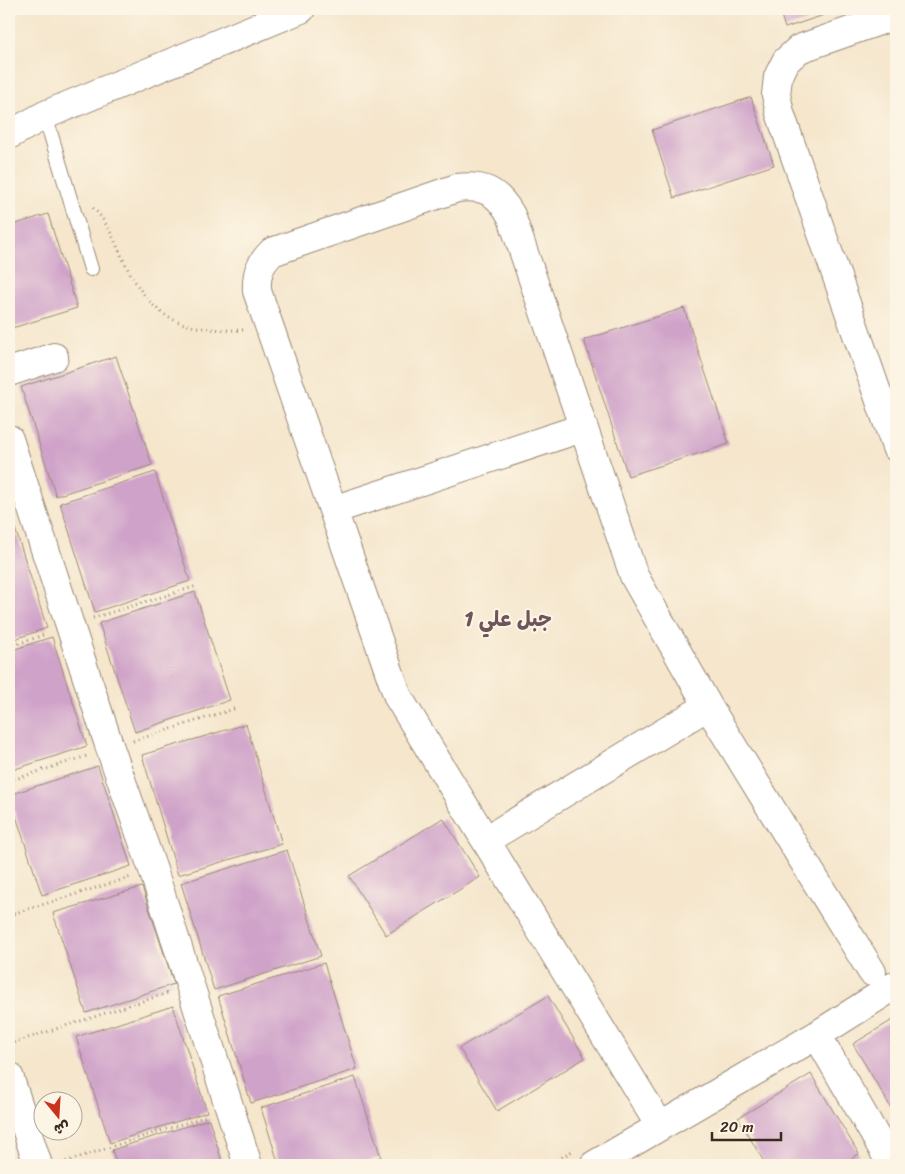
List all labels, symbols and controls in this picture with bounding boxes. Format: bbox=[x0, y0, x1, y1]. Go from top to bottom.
district label: جبل علي 1 bbox=[464, 600, 552, 638]
north arrow bbox=[32, 1092, 82, 1142]
scale bar bbox=[712, 1109, 781, 1141]
text: ش bbox=[51, 1114, 73, 1142]
text: 20 m bbox=[720, 1114, 754, 1140]

